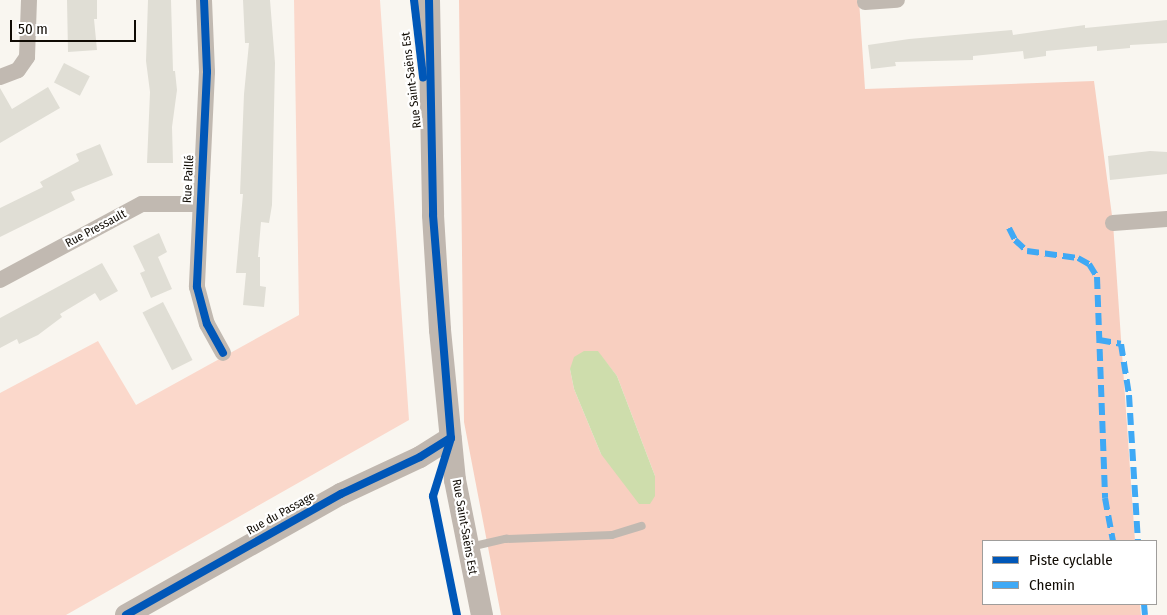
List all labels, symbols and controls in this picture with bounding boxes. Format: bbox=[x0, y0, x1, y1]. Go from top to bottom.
scale bar bbox=[12, 10, 139, 42]
text: 50 m bbox=[18, 20, 48, 38]
street label: Rue Saint-Saëns Est bbox=[399, 31, 425, 129]
street label: Rue Paillé bbox=[181, 154, 197, 204]
street label: Rue Pressault bbox=[63, 207, 129, 251]
street label: Rue Saint-Saëns Est bbox=[449, 478, 479, 576]
street label: Rue du Passage bbox=[244, 489, 318, 539]
legend bbox=[982, 540, 1157, 605]
text: Piste cyclable bbox=[1029, 551, 1113, 569]
text: Chemin bbox=[1029, 576, 1075, 594]

